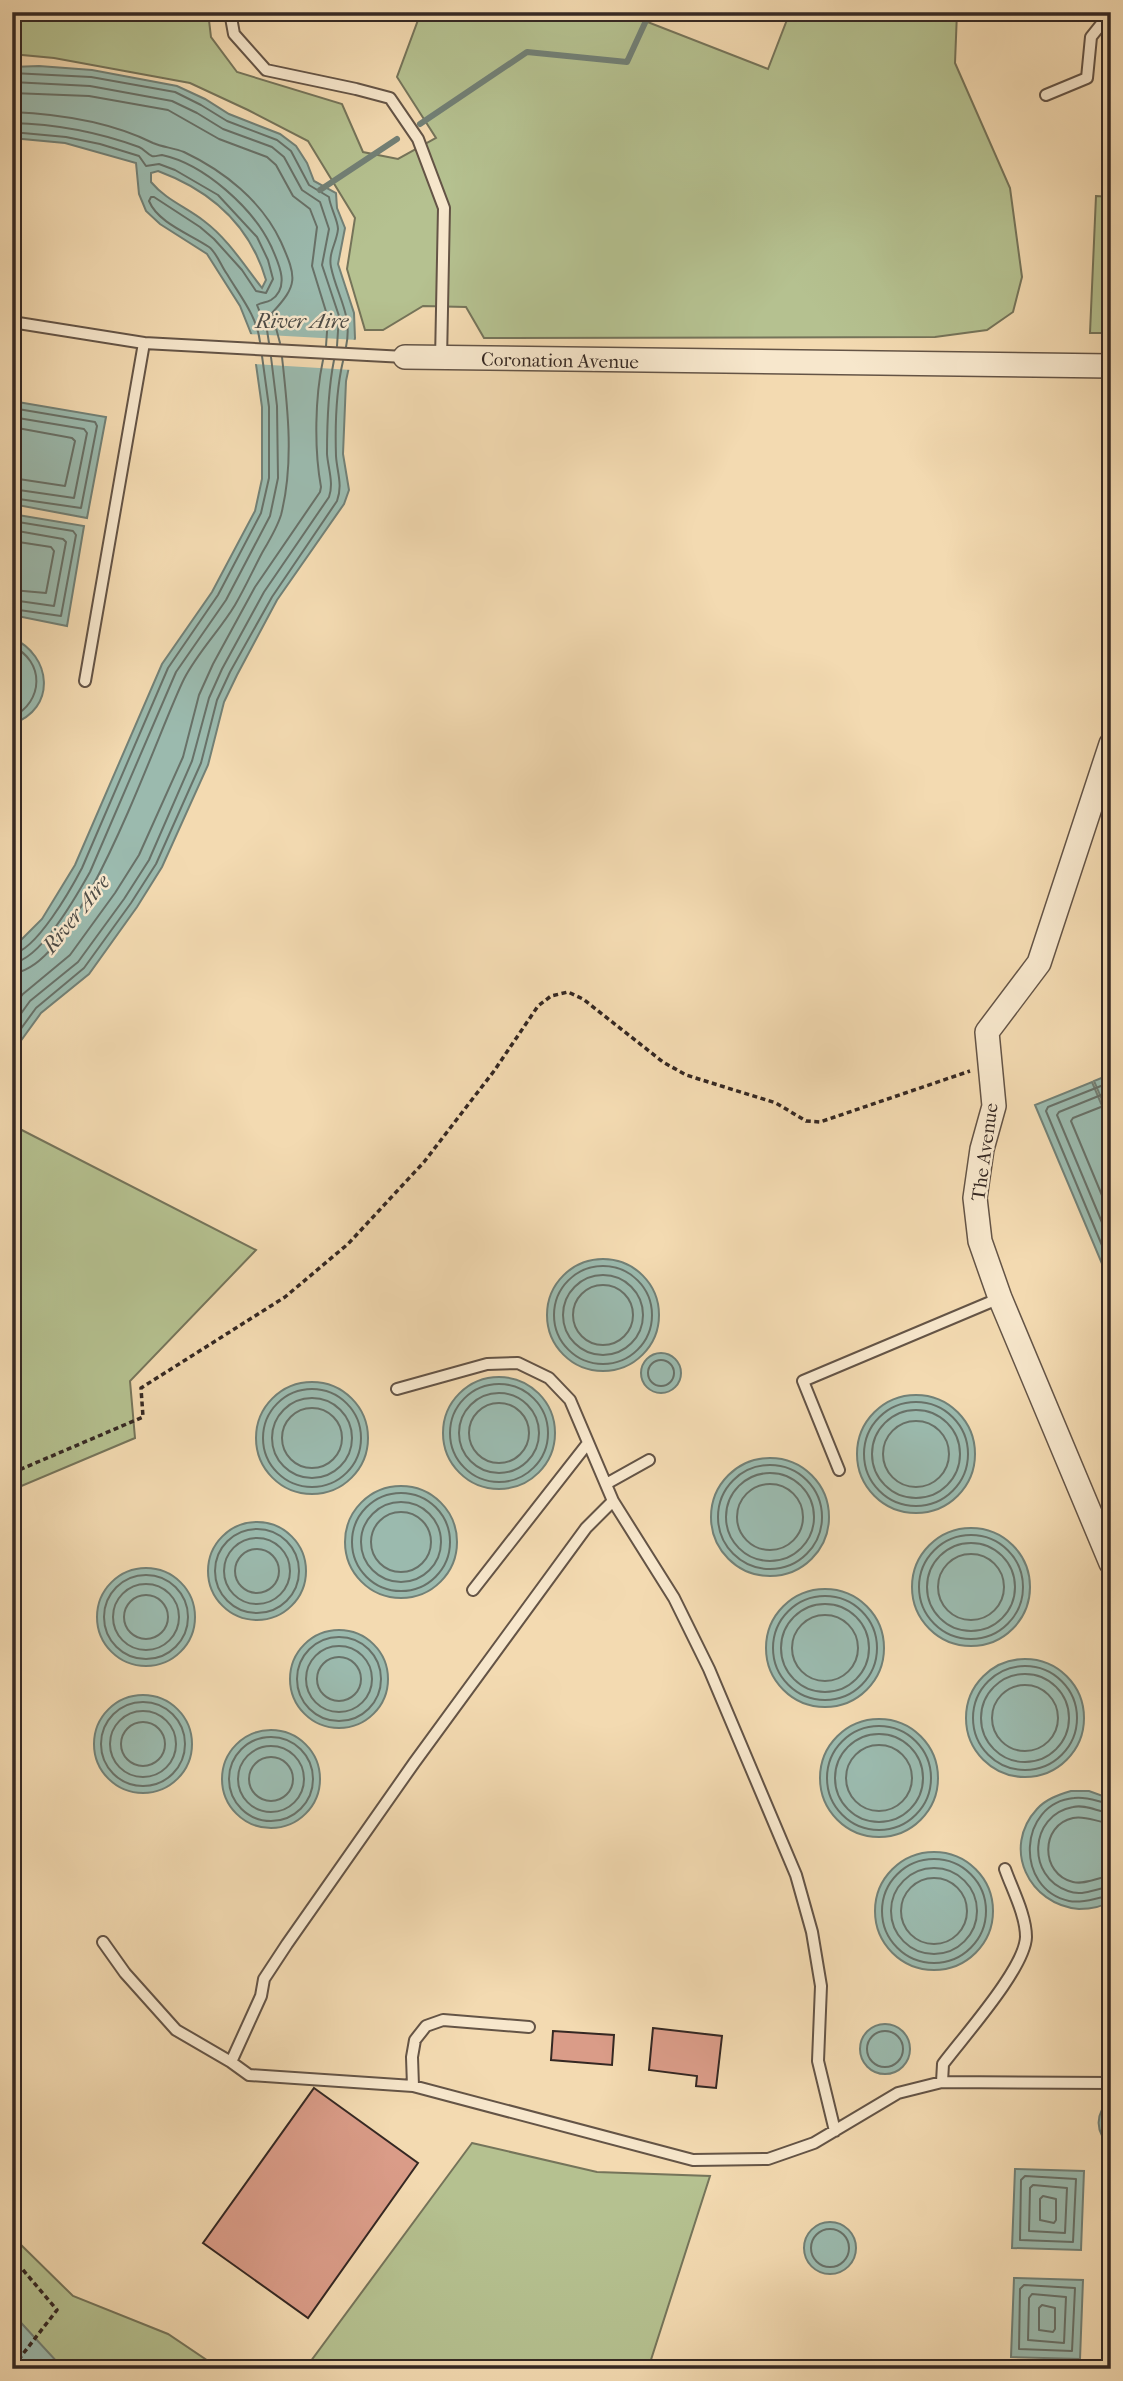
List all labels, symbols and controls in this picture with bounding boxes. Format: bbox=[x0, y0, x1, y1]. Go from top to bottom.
water label: River Aire bbox=[253, 309, 349, 333]
street label: Coronation Avenue bbox=[481, 349, 639, 373]
water label: River Aire bbox=[36, 870, 115, 959]
street label: The Avenue bbox=[967, 1102, 1003, 1202]

